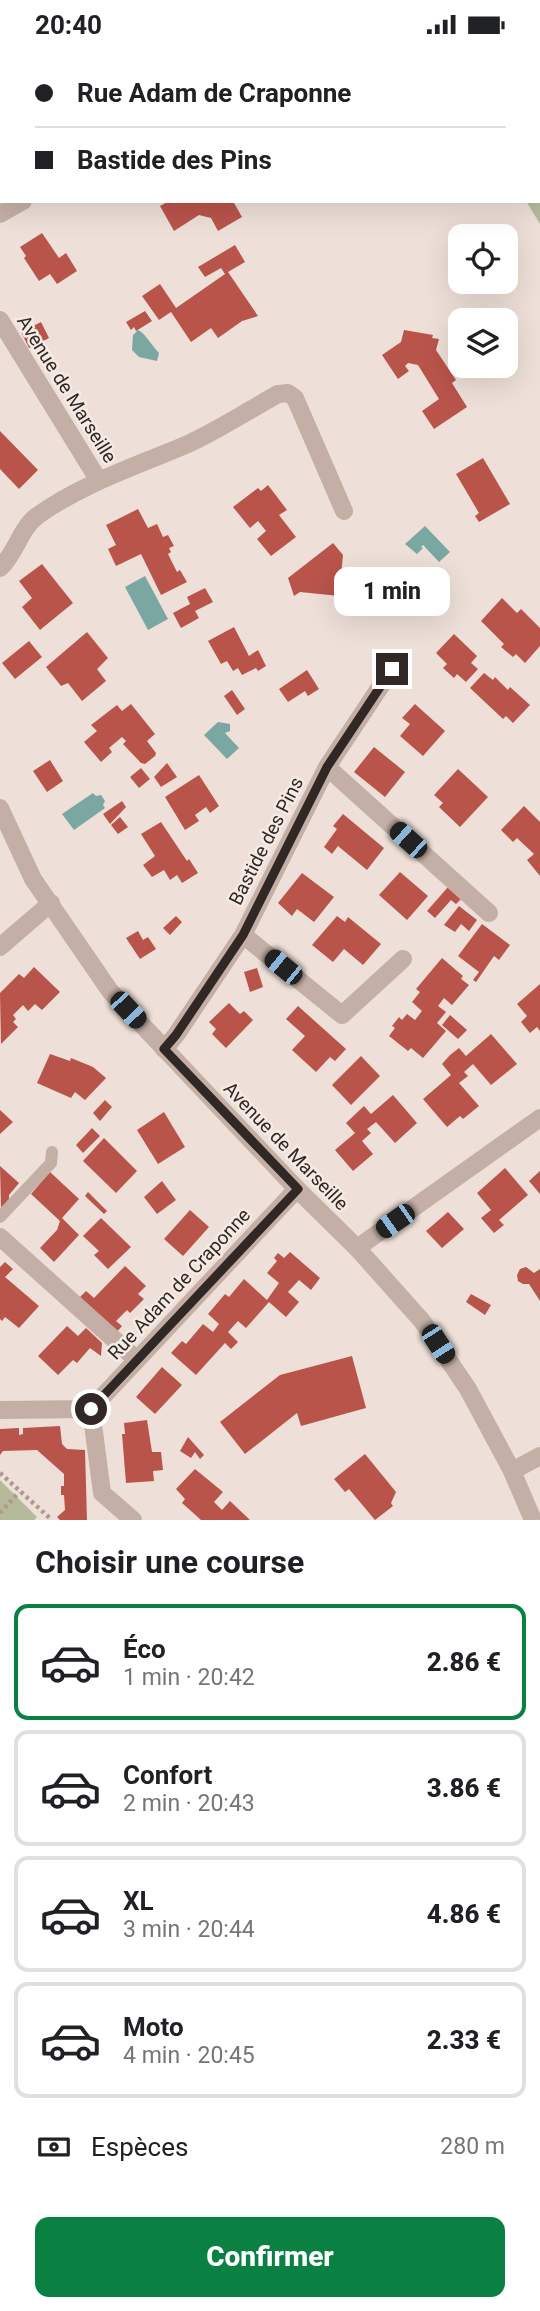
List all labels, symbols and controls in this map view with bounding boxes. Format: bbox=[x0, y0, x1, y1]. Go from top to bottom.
text: 20:40 bbox=[35, 10, 102, 40]
text: Rue Adam de Craponne bbox=[77, 78, 351, 108]
text: Bastide des Pins bbox=[77, 145, 272, 175]
map controls bbox=[448, 224, 518, 378]
button: locate bbox=[448, 224, 518, 294]
button: layers bbox=[448, 308, 518, 378]
street label: Avenue de Marseille bbox=[12, 311, 122, 467]
callout: 1 min bbox=[334, 567, 450, 617]
text: 1 min bbox=[363, 578, 421, 605]
route end bbox=[376, 653, 408, 685]
street label: Bastide des Pins bbox=[224, 773, 308, 909]
car bbox=[386, 818, 431, 862]
car bbox=[261, 946, 306, 988]
car bbox=[106, 987, 151, 1033]
street label: Avenue de Marseille bbox=[219, 1077, 353, 1215]
car bbox=[372, 1200, 419, 1242]
street label: Rue Adam de Craponne bbox=[103, 1204, 255, 1364]
car bbox=[418, 1321, 459, 1367]
route start bbox=[75, 1393, 107, 1425]
text: Choisir une course bbox=[35, 1543, 304, 1581]
icon: car bbox=[39, 1631, 102, 1694]
text: Éco bbox=[123, 1634, 166, 1664]
text: 2.86 € bbox=[427, 1647, 501, 1677]
text: 1 min · 20:42 bbox=[123, 1664, 255, 1691]
icon: car bbox=[39, 1757, 102, 1820]
text: Confort bbox=[123, 1760, 212, 1790]
text: 3.86 € bbox=[427, 1773, 501, 1803]
text: 2 min · 20:43 bbox=[123, 1790, 255, 1817]
icon: car bbox=[39, 1883, 102, 1946]
text: XL bbox=[123, 1886, 154, 1916]
text: 4.86 € bbox=[427, 1899, 501, 1929]
text: 3 min · 20:44 bbox=[123, 1916, 255, 1943]
icon: car bbox=[39, 2009, 102, 2072]
text: Moto bbox=[123, 2012, 184, 2042]
text: 2.33 € bbox=[427, 2025, 501, 2055]
text: 4 min · 20:45 bbox=[123, 2042, 255, 2069]
icon: cash bbox=[35, 2128, 73, 2166]
text: Espèces bbox=[91, 2132, 188, 2162]
text: 280 m bbox=[440, 2133, 505, 2160]
button: Confirmer bbox=[35, 2217, 505, 2297]

